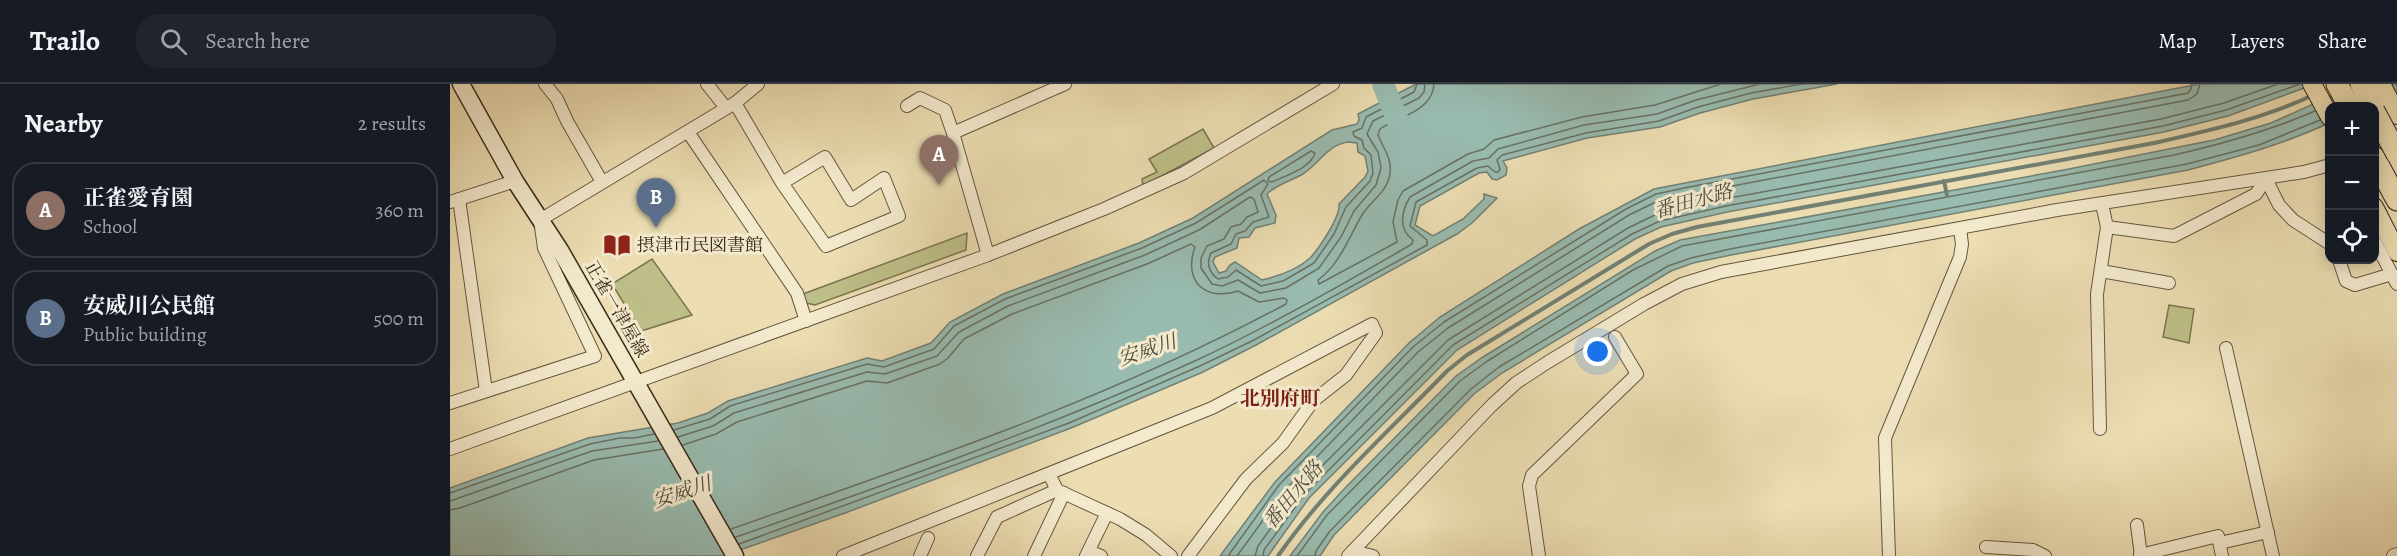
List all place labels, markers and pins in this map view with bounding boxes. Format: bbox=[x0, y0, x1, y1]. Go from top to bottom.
pin: A bbox=[920, 135, 958, 185]
pin: B bbox=[636, 178, 676, 228]
library icon: 摂津市民図書館 bbox=[602, 230, 632, 260]
place label: 摂津市民図書館 bbox=[637, 233, 763, 257]

